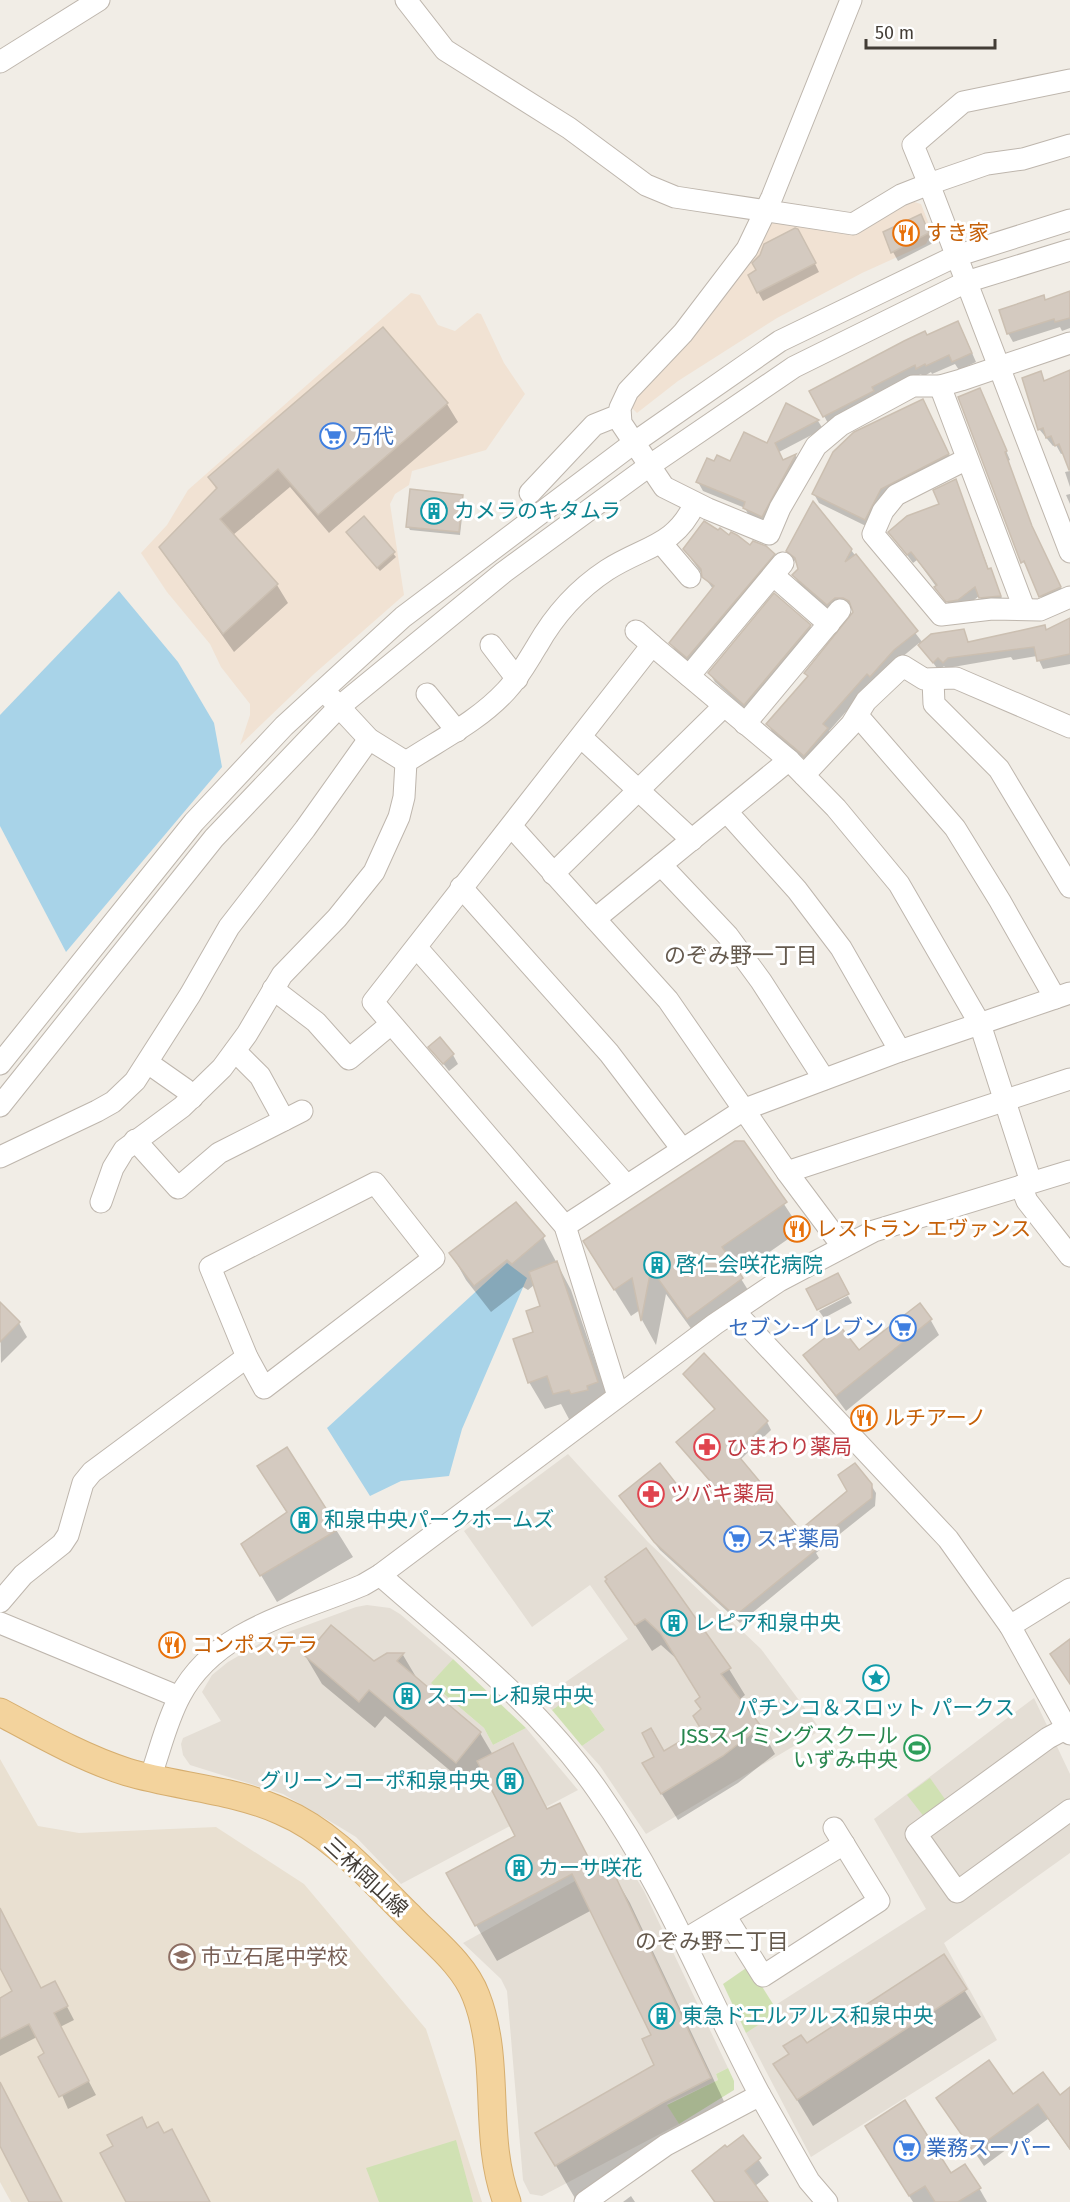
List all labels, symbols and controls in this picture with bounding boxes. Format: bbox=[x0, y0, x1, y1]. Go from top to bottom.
scale bar bbox=[866, 12, 995, 50]
text: 50 m bbox=[875, 22, 914, 44]
restaurant icon: すき家 bbox=[891, 218, 921, 248]
place label: すき家 bbox=[926, 220, 989, 246]
supermarket icon: 万代 bbox=[318, 421, 348, 451]
place label: 万代 bbox=[352, 423, 394, 449]
building icon: カメラのキタムラ bbox=[419, 496, 449, 526]
place label: カメラのキタムラ bbox=[454, 498, 621, 524]
district label: のぞみ野一丁目 bbox=[664, 942, 818, 969]
restaurant icon: レストラン エヴァンス bbox=[782, 1214, 812, 1244]
place label: レストラン エヴァンス bbox=[816, 1216, 1031, 1242]
building icon: 啓仁会咲花病院 bbox=[642, 1250, 672, 1280]
place label: 啓仁会咲花病院 bbox=[676, 1252, 823, 1278]
supermarket icon: セブン-イレブン bbox=[888, 1313, 918, 1343]
place label: セブン-イレブン bbox=[729, 1315, 884, 1341]
restaurant icon: ルチアーノ bbox=[849, 1403, 879, 1433]
place label: ルチアーノ bbox=[884, 1405, 986, 1431]
pharmacy icon: ひまわり薬局 bbox=[692, 1432, 722, 1462]
place label: ひまわり薬局 bbox=[726, 1434, 852, 1460]
pharmacy icon: ツバキ薬局 bbox=[636, 1479, 666, 1509]
place label: ツバキ薬局 bbox=[670, 1481, 775, 1507]
building icon: 和泉中央パークホームズ bbox=[289, 1505, 319, 1535]
place label: 和泉中央パークホームズ bbox=[324, 1507, 554, 1533]
supermarket icon: スギ薬局 bbox=[722, 1524, 752, 1554]
place label: スギ薬局 bbox=[756, 1526, 840, 1552]
building icon: レピア和泉中央 bbox=[659, 1608, 689, 1638]
place label: レピア和泉中央 bbox=[694, 1610, 841, 1636]
restaurant icon: コンポステラ bbox=[157, 1630, 187, 1660]
place label: コンポステラ bbox=[192, 1632, 318, 1658]
place icon: パチンコ＆スロット パークス bbox=[861, 1663, 891, 1693]
building icon: スコーレ和泉中央 bbox=[392, 1681, 422, 1711]
place label: スコーレ和泉中央 bbox=[426, 1683, 594, 1709]
place label: パチンコ＆スロット パークス bbox=[737, 1695, 1015, 1721]
place label: JSSスイミングスクール いずみ中央 bbox=[680, 1723, 898, 1773]
sports icon: JSSスイミングスクール いずみ中央 bbox=[902, 1733, 932, 1763]
building icon: グリーンコーポ和泉中央 bbox=[495, 1766, 525, 1796]
place label: グリーンコーポ和泉中央 bbox=[260, 1768, 490, 1794]
street label: 三林岡山線 bbox=[319, 1832, 413, 1922]
building icon: カーサ咲花 bbox=[504, 1853, 534, 1883]
place label: カーサ咲花 bbox=[538, 1855, 643, 1881]
district label: のぞみ野二丁目 bbox=[635, 1928, 789, 1955]
school or university icon: 市立石尾中学校 bbox=[167, 1942, 197, 1972]
place label: 市立石尾中学校 bbox=[201, 1944, 348, 1970]
building icon: 東急ドエルアルス和泉中央 bbox=[647, 2001, 677, 2031]
place label: 東急ドエルアルス和泉中央 bbox=[682, 2003, 934, 2029]
supermarket icon: 業務スーパー bbox=[892, 2133, 922, 2163]
place label: 業務スーパー bbox=[926, 2135, 1052, 2161]

